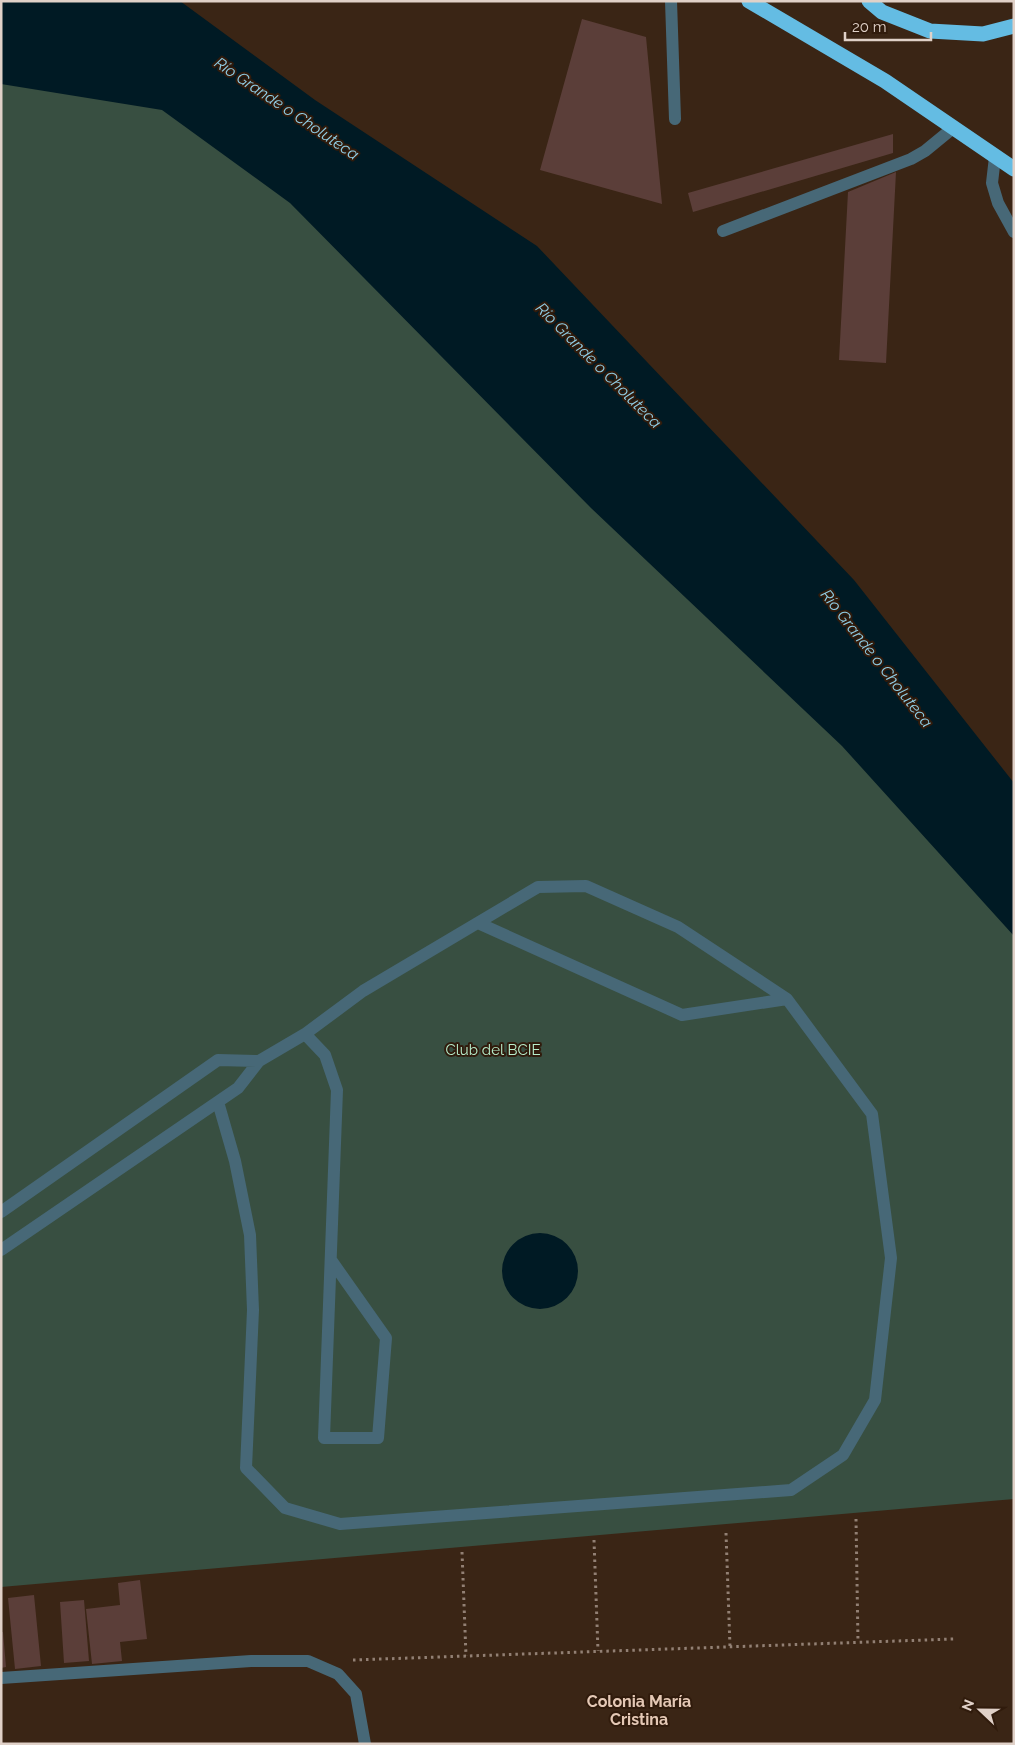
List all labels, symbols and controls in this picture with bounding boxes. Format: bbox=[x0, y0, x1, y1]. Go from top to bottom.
scale bar bbox=[845, 10, 931, 42]
text: 20 m bbox=[852, 18, 887, 36]
water label: Río Grande o Choluteca bbox=[211, 53, 363, 164]
water label: Río Grande o Choluteca bbox=[532, 299, 666, 432]
water label: Río Grande o Choluteca bbox=[817, 585, 937, 731]
park label: Club del BCIE bbox=[445, 1041, 541, 1059]
north arrow bbox=[955, 1685, 1005, 1735]
district label: Colonia María Cristina bbox=[587, 1692, 691, 1729]
text: N bbox=[959, 1697, 977, 1713]

